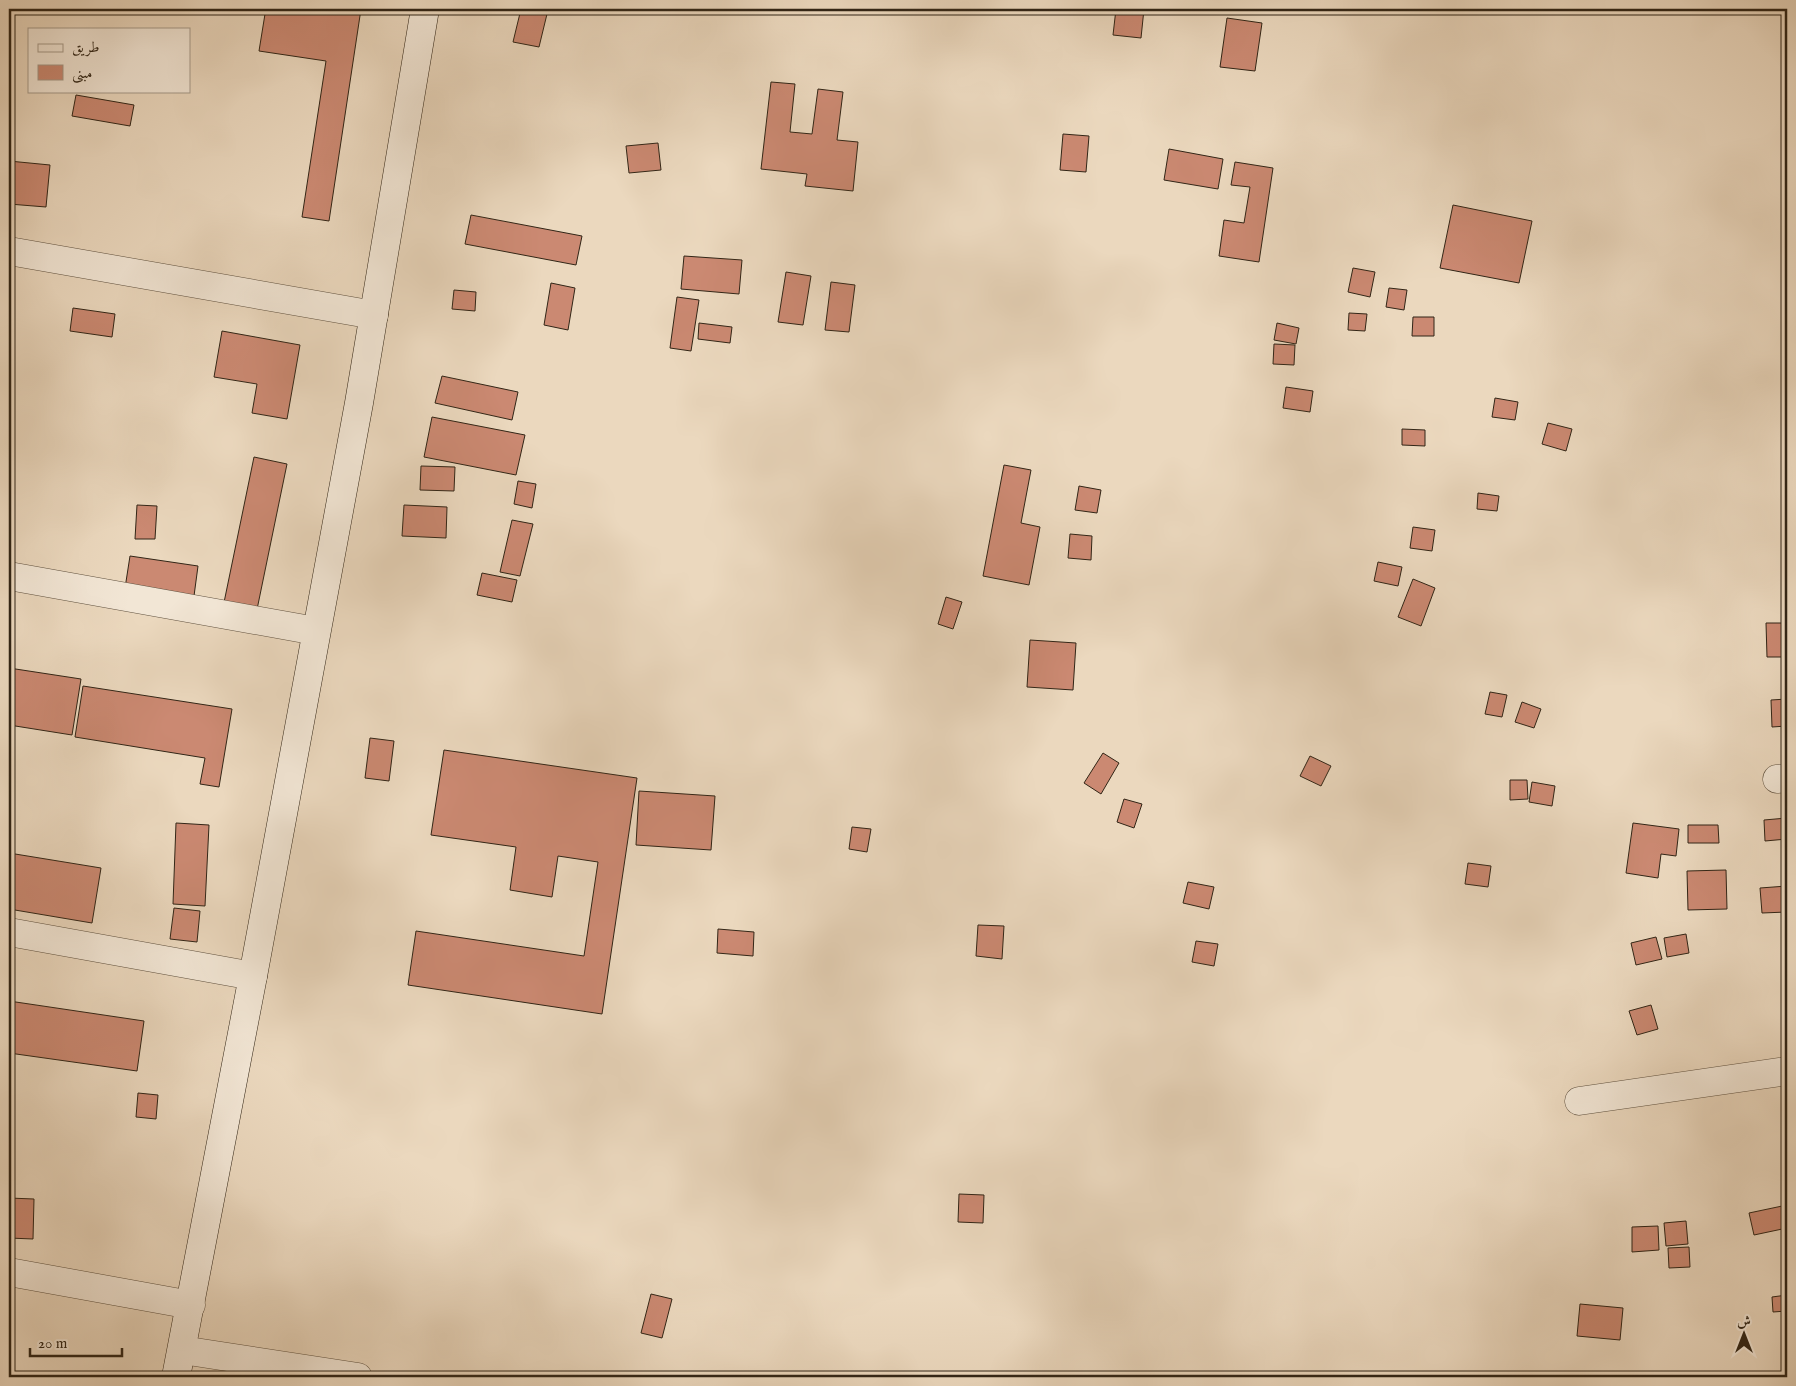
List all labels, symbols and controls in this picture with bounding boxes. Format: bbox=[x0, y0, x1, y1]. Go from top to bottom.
legend bbox=[28, 28, 190, 92]
text: طريق bbox=[72, 38, 99, 57]
text: مبنى bbox=[72, 64, 92, 84]
north arrow bbox=[1718, 1308, 1768, 1358]
text: ش bbox=[1737, 1313, 1751, 1331]
scale bar bbox=[30, 1326, 122, 1358]
text: 20 m bbox=[38, 1334, 68, 1353]

